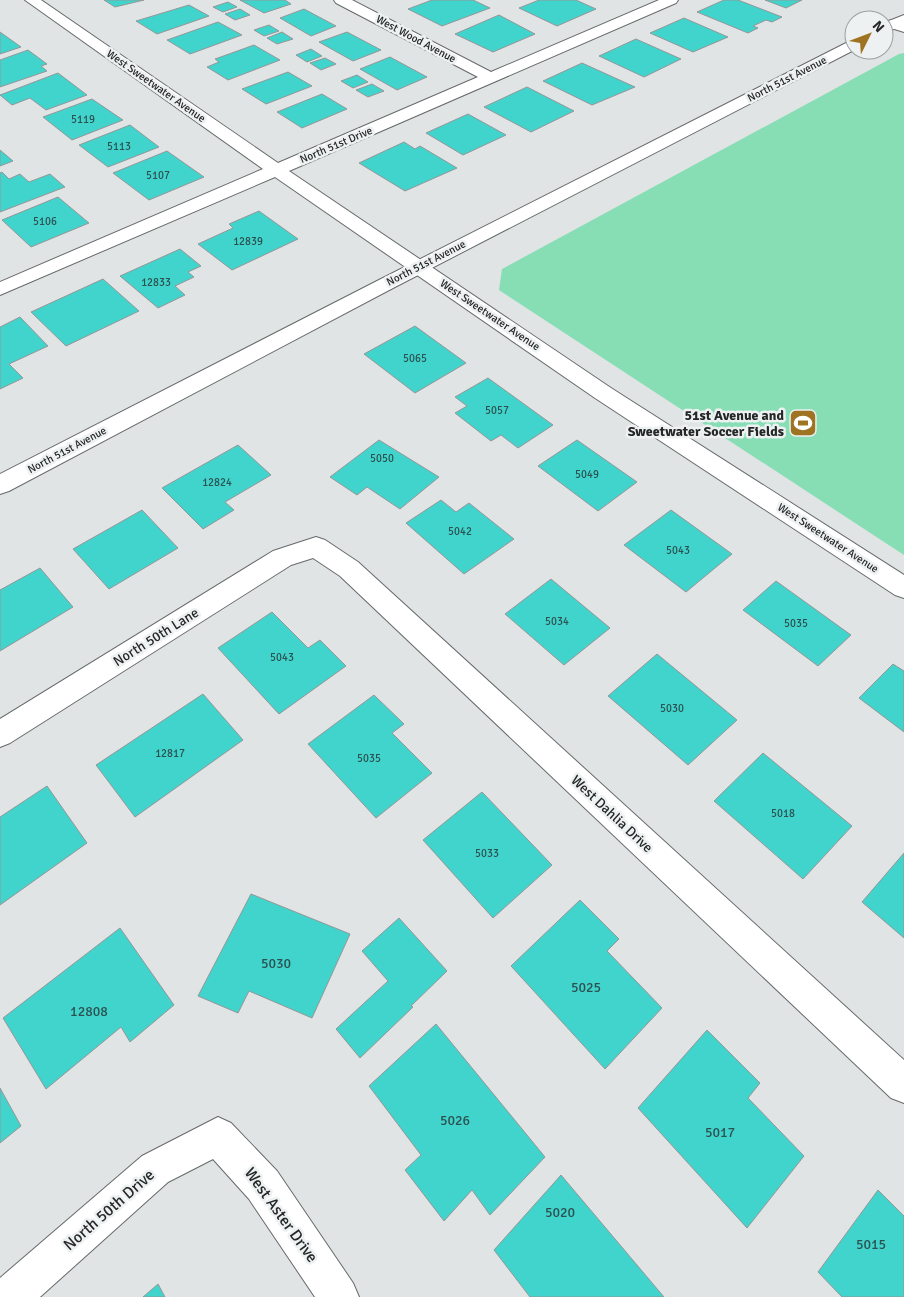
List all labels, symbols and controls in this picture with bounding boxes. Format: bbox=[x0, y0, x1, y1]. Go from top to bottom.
north arrow bbox=[844, 10, 894, 60]
street label: West Wood Avenue bbox=[374, 12, 458, 66]
text: N bbox=[869, 17, 888, 36]
street label: West Sweetwater Avenue bbox=[104, 47, 208, 125]
street label: North 51st Avenue bbox=[745, 53, 829, 105]
house number: 5119 bbox=[71, 113, 95, 126]
street label: North 51st Drive bbox=[298, 124, 374, 166]
house number: 5113 bbox=[107, 140, 131, 153]
house number: 5107 bbox=[146, 169, 170, 182]
house number: 5106 bbox=[33, 215, 57, 228]
house number: 12839 bbox=[233, 235, 263, 248]
street label: North 51st Avenue bbox=[384, 237, 468, 289]
house number: 12833 bbox=[141, 276, 171, 289]
street label: West Sweetwater Avenue bbox=[438, 277, 542, 353]
house number: 5065 bbox=[403, 352, 427, 365]
house number: 5057 bbox=[485, 404, 509, 417]
place label: 51st Avenue and Sweetwater Soccer Fields bbox=[628, 407, 784, 440]
sports icon: 51st Avenue and Sweetwater Soccer Fields bbox=[788, 408, 818, 438]
street label: North 51st Avenue bbox=[25, 424, 109, 476]
house number: 5050 bbox=[370, 452, 394, 465]
house number: 5049 bbox=[575, 468, 599, 481]
house number: 12824 bbox=[202, 476, 232, 489]
street label: West Sweetwater Avenue bbox=[775, 501, 881, 575]
house number: 5042 bbox=[448, 525, 472, 538]
house number: 5043 bbox=[666, 544, 690, 557]
street label: North 50th Lane bbox=[110, 604, 202, 670]
house number: 5034 bbox=[545, 615, 569, 628]
house number: 5035 bbox=[784, 617, 808, 630]
house number: 5043 bbox=[270, 651, 294, 664]
house number: 5030 bbox=[660, 702, 684, 715]
house number: 12817 bbox=[155, 747, 185, 760]
house number: 5035 bbox=[357, 752, 381, 765]
street label: West Dahlia Drive bbox=[568, 772, 656, 856]
house number: 5018 bbox=[771, 807, 795, 820]
house number: 5033 bbox=[475, 847, 499, 860]
house number: 5030 bbox=[261, 955, 291, 972]
house number: 5025 bbox=[571, 979, 601, 996]
house number: 12808 bbox=[70, 1003, 108, 1020]
house number: 5026 bbox=[440, 1112, 470, 1129]
house number: 5017 bbox=[705, 1124, 735, 1141]
street label: West Aster Drive bbox=[240, 1164, 322, 1266]
street label: North 50th Drive bbox=[59, 1165, 159, 1255]
house number: 5020 bbox=[545, 1204, 575, 1221]
house number: 5015 bbox=[856, 1236, 886, 1253]

